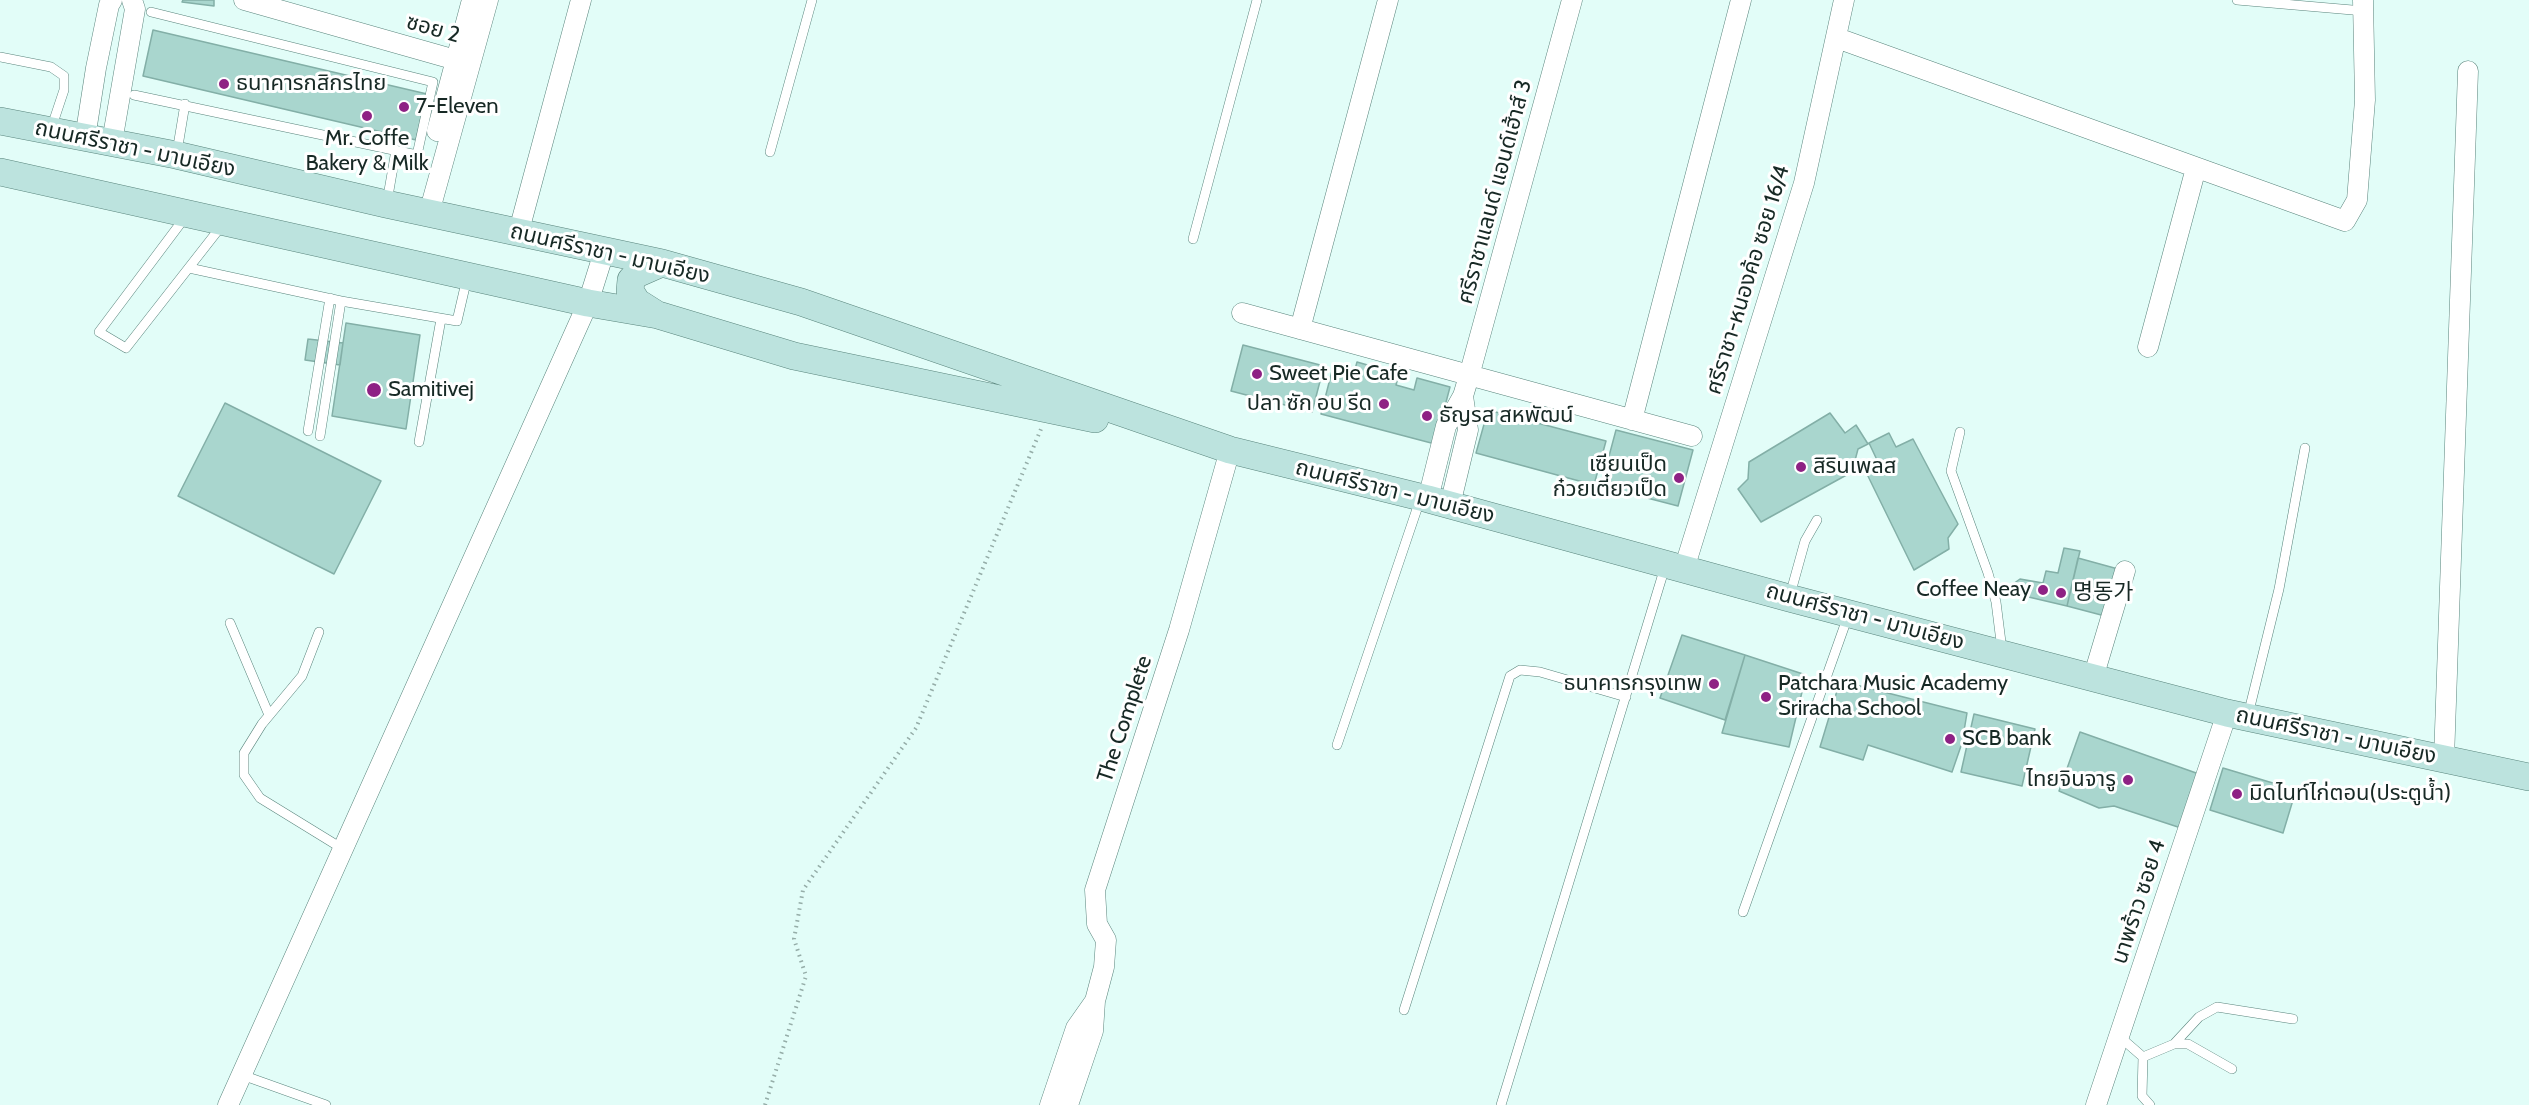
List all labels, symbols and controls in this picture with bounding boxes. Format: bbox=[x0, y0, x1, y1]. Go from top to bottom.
street label: ซอย 2 bbox=[403, 9, 463, 49]
place label: ธนาคารกสิกรไทย bbox=[236, 71, 386, 97]
marker: ธนาคารกสิกรไทย bbox=[217, 77, 231, 91]
street label: ศรีราชาแลนด์ แอนด์เฮ้าส์ 3 bbox=[1452, 77, 1538, 307]
place label: 7-Eleven bbox=[416, 94, 499, 120]
marker: 7-Eleven bbox=[397, 100, 411, 114]
marker: Mr. Coffe Bakery & Milk bbox=[360, 109, 374, 123]
street label: ถนนศรีราชา - มาบเอียง bbox=[32, 115, 238, 183]
place label: Mr. Coffe Bakery & Milk bbox=[305, 126, 429, 178]
street label: ศรีราชา-หนองค้อ ซอย 16/4 bbox=[1701, 162, 1795, 398]
street label: ถนนศรีราชา - มาบเอียง bbox=[508, 218, 712, 290]
place label: Sweet Pie Cafe bbox=[1269, 361, 1408, 387]
marker: Sweet Pie Cafe bbox=[1250, 367, 1264, 381]
place label: Samitivej bbox=[388, 377, 474, 403]
marker: Samitivej bbox=[365, 381, 383, 399]
place label: ปลา ซัก อบ รีด bbox=[1247, 391, 1372, 417]
marker: ปลา ซัก อบ รีด bbox=[1377, 397, 1391, 411]
place label: ธัญรส สหพัฒน์ bbox=[1439, 403, 1573, 429]
marker: ธัญรส สหพัฒน์ bbox=[1420, 409, 1434, 423]
place label: เซียนเป็ด ก๋วยเตี๋ยวเป็ด bbox=[1553, 452, 1667, 504]
street label: ถนนศรีราชา - มาบเอียง bbox=[1293, 454, 1497, 530]
place label: สิรินเพลส bbox=[1813, 454, 1896, 480]
marker: สิรินเพลส bbox=[1794, 460, 1808, 474]
marker: เซียนเป็ด ก๋วยเตี๋ยวเป็ด bbox=[1672, 471, 1686, 485]
place label: Coffee Neay bbox=[1916, 577, 2031, 603]
street label: ถนนศรีราชา - มาบเอียง bbox=[1763, 578, 1967, 656]
place label: 명동가 bbox=[2073, 580, 2134, 606]
marker: Coffee Neay bbox=[2036, 583, 2050, 597]
marker: 명동가 bbox=[2054, 586, 2068, 600]
street label: The Complete bbox=[1092, 652, 1158, 786]
place label: ธนาคารกรุงเทพ bbox=[1564, 671, 1702, 697]
place label: Patchara Music Academy Sriracha School bbox=[1778, 671, 2008, 722]
marker: ธนาคารกรุงเทพ bbox=[1707, 677, 1721, 691]
marker: Patchara Music Academy Sriracha School bbox=[1759, 690, 1773, 704]
street label: ถนนศรีราชา - มาบเอียง bbox=[2233, 702, 2439, 770]
place label: SCB bank bbox=[1962, 726, 2051, 752]
marker: SCB bank bbox=[1943, 732, 1957, 746]
place label: ไทยจินจารู bbox=[2026, 767, 2116, 793]
marker: ไทยจินจารู bbox=[2121, 773, 2135, 787]
place label: มิดไนท์ไก่ตอน(ประตูน้ำ) bbox=[2249, 781, 2451, 807]
marker: มิดไนท์ไก่ตอน(ประตูน้ำ) bbox=[2230, 787, 2244, 801]
street label: นาพร้าว ซอย 4 bbox=[2107, 837, 2171, 967]

